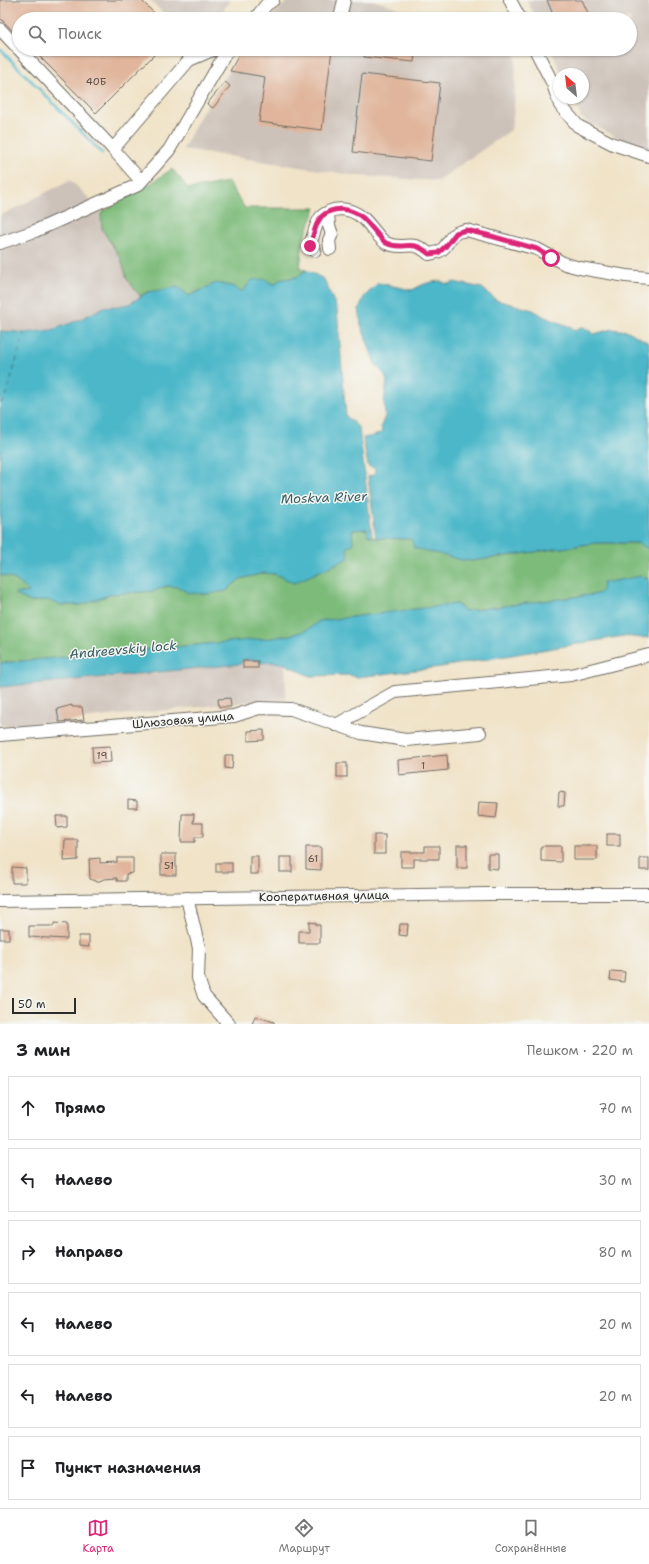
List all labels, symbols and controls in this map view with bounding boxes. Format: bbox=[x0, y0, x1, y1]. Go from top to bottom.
search box bbox=[12, 12, 637, 56]
icon: search bbox=[26, 23, 48, 45]
text: Поиск bbox=[58, 24, 102, 44]
north arrow bbox=[553, 68, 589, 104]
house number: 40Б bbox=[86, 75, 106, 88]
route end bbox=[301, 237, 319, 255]
route start bbox=[542, 249, 560, 267]
water label: Moskva River bbox=[281, 487, 368, 508]
water label: Andreevskiy lock bbox=[69, 636, 178, 663]
street label: Шлюзовая улица bbox=[132, 708, 235, 732]
house number: 19 bbox=[97, 749, 107, 762]
house number: 1 bbox=[421, 759, 425, 772]
house number: 61 bbox=[308, 852, 318, 865]
house number: 51 bbox=[164, 859, 174, 872]
street label: Кооперативная улица bbox=[259, 887, 390, 905]
scale bar bbox=[12, 996, 76, 1015]
text: 50 m bbox=[18, 997, 46, 1012]
text: 3 мин bbox=[16, 1039, 71, 1061]
text: Пешком · 220 m bbox=[527, 1042, 633, 1059]
icon: ahead bbox=[17, 1097, 39, 1119]
text: Прямо bbox=[55, 1098, 105, 1118]
text: 70 m bbox=[598, 1100, 632, 1117]
icon: left bbox=[17, 1169, 39, 1191]
text: Налево bbox=[55, 1170, 113, 1190]
text: 30 m bbox=[598, 1172, 632, 1189]
icon: right bbox=[17, 1241, 39, 1263]
text: Направо bbox=[55, 1242, 123, 1262]
text: 80 m bbox=[598, 1244, 632, 1261]
icon: left bbox=[17, 1313, 39, 1335]
text: Налево bbox=[55, 1314, 113, 1334]
text: 20 m bbox=[599, 1316, 632, 1333]
icon: left bbox=[17, 1385, 39, 1407]
text: Налево bbox=[55, 1386, 113, 1406]
text: 20 m bbox=[599, 1388, 632, 1405]
icon: arrive bbox=[17, 1457, 39, 1479]
text: Пункт назначения bbox=[55, 1458, 201, 1478]
tab: Карта bbox=[82, 1517, 114, 1556]
tab: Маршрут bbox=[279, 1517, 330, 1556]
tab: Сохранённые bbox=[495, 1517, 567, 1556]

